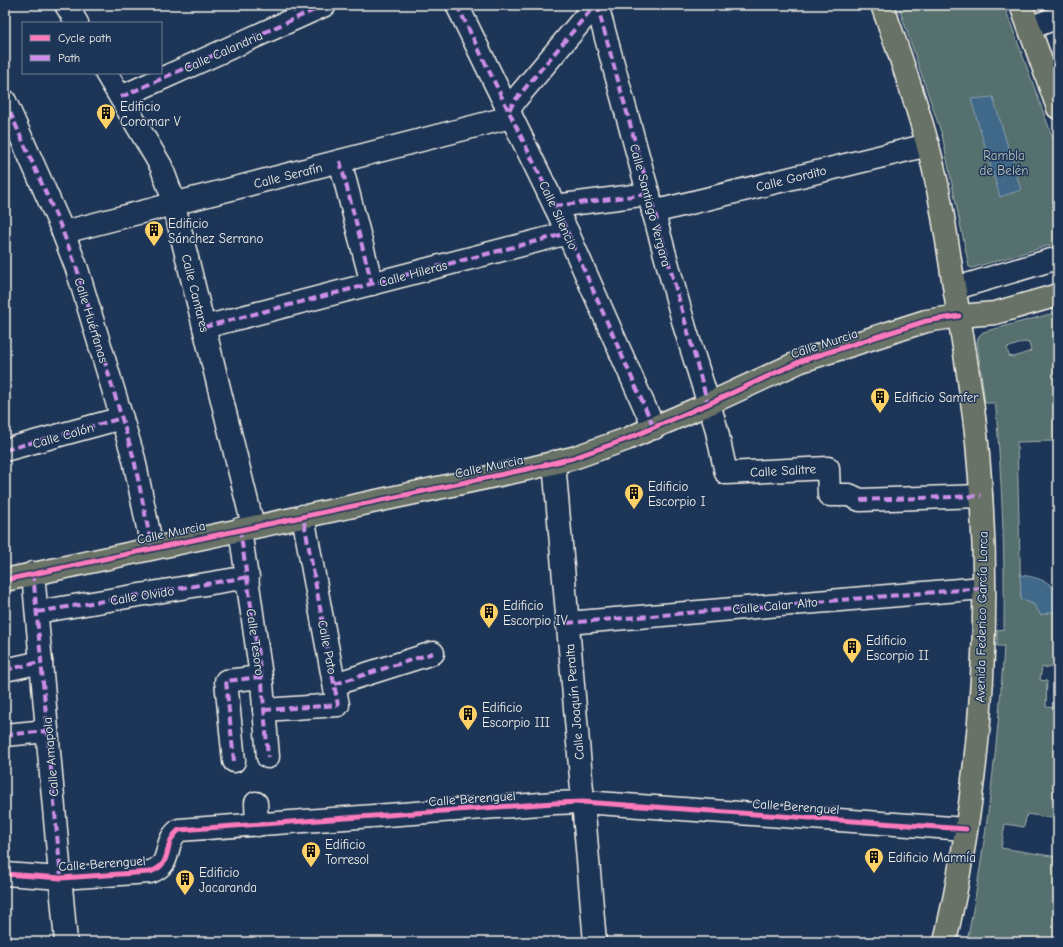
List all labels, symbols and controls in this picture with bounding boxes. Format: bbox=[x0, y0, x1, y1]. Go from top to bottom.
legend bbox=[22, 22, 162, 74]
street label: Calle Calandria bbox=[182, 27, 265, 75]
text: Cycle path bbox=[58, 31, 111, 45]
text: Path bbox=[58, 51, 80, 65]
place label: Edificio Coromar V bbox=[120, 99, 181, 129]
building icon: Edificio Coromar V bbox=[95, 102, 117, 130]
street label: Calle Santiago Vergara bbox=[627, 142, 674, 268]
park label: Rambla de Belén bbox=[980, 148, 1028, 178]
street label: Calle Serafín bbox=[252, 160, 324, 191]
street label: Calle Gordito bbox=[754, 162, 828, 195]
street label: Calle Silencio bbox=[536, 179, 581, 252]
place label: Edificio Sánchez Serrano bbox=[168, 216, 263, 246]
building icon: Edificio Sánchez Serrano bbox=[143, 219, 165, 247]
street label: Calle Cantares bbox=[179, 252, 212, 334]
street label: Calle Hileras bbox=[377, 257, 449, 290]
street label: Calle Huérfanas bbox=[71, 276, 112, 365]
street label: Calle Murcia bbox=[789, 326, 860, 361]
building icon: Edificio Samfer bbox=[869, 386, 891, 414]
place label: Edificio Samfer bbox=[894, 390, 979, 405]
street label: Calle Colón bbox=[31, 420, 95, 451]
street label: Calle Murcia bbox=[454, 452, 525, 481]
street label: Calle Salitre bbox=[750, 461, 817, 480]
place label: Edificio Escorpio I bbox=[648, 479, 706, 509]
building icon: Edificio Escorpio I bbox=[623, 482, 645, 510]
street label: Calle Murcia bbox=[136, 518, 207, 547]
street label: Avenida Federico García Lorca bbox=[973, 531, 990, 703]
street label: Calle Olvido bbox=[109, 583, 175, 608]
street label: Calle Calar Alto bbox=[732, 594, 818, 617]
place label: Edificio Escorpio IV bbox=[503, 598, 568, 628]
building icon: Edificio Escorpio IV bbox=[478, 601, 500, 629]
street label: Calle Tesoro bbox=[243, 608, 268, 677]
street label: Calle Pato bbox=[315, 619, 340, 676]
place label: Edificio Escorpio II bbox=[866, 633, 929, 663]
building icon: Edificio Escorpio II bbox=[841, 636, 863, 664]
street label: Calle Joaquín Peralta bbox=[562, 643, 587, 761]
place label: Edificio Escorpio III bbox=[482, 700, 550, 730]
building icon: Edificio Escorpio III bbox=[457, 703, 479, 731]
street label: Calle Amapola bbox=[40, 717, 61, 797]
street label: Calle Berenguel bbox=[428, 788, 516, 809]
street label: Calle Berenguel bbox=[752, 796, 840, 817]
place label: Edificio Torresol bbox=[325, 837, 369, 867]
building icon: Edificio Torresol bbox=[300, 840, 322, 868]
building icon: Edificio Marmía bbox=[863, 846, 885, 874]
place label: Edificio Marmía bbox=[888, 850, 976, 865]
street label: Calle Berenguel bbox=[58, 853, 146, 874]
place label: Edificio Jacaranda bbox=[199, 865, 257, 895]
building icon: Edificio Jacaranda bbox=[174, 868, 196, 896]

